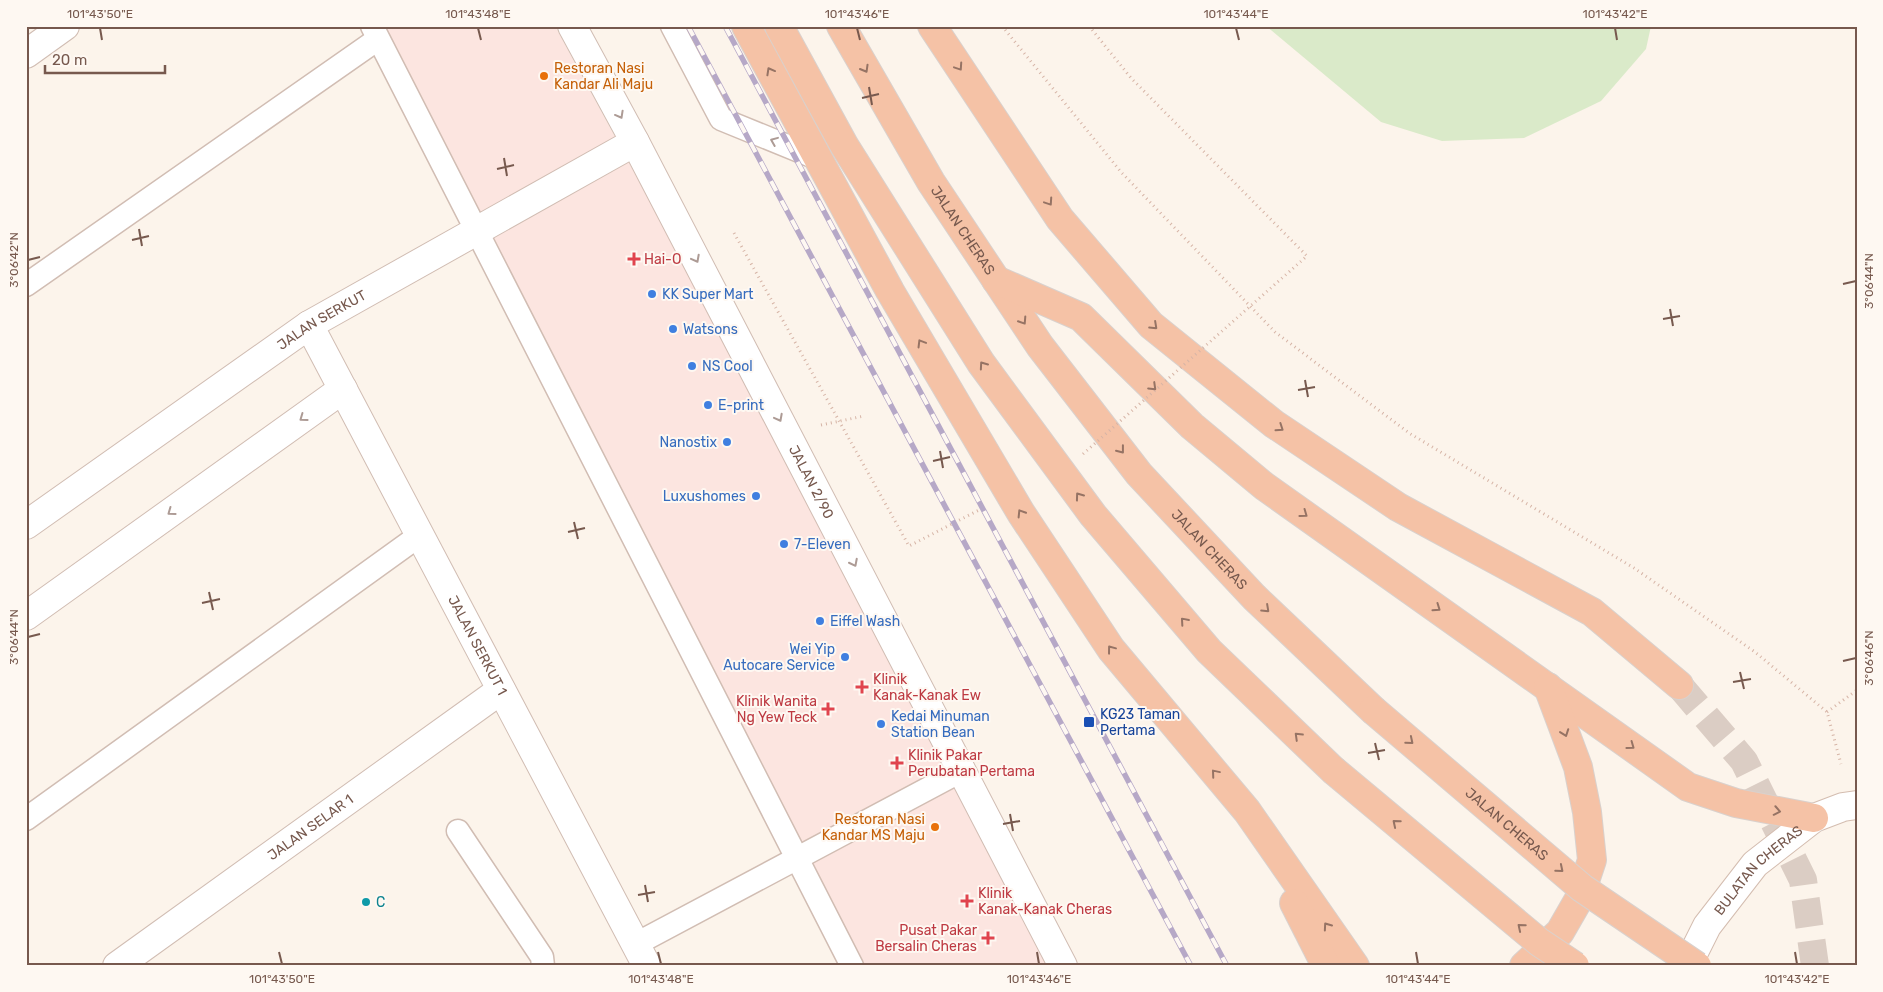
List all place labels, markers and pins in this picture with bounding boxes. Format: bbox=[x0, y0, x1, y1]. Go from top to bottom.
place label: Restoran Nasi Kandar Ali Maju bbox=[554, 60, 653, 93]
marker: Restoran Nasi Kandar Ali Maju bbox=[538, 70, 550, 82]
place label: Hai-O bbox=[644, 251, 681, 268]
marker: Hai-O bbox=[628, 253, 640, 265]
place label: KK Super Mart bbox=[662, 286, 754, 303]
marker: KK Super Mart bbox=[646, 288, 658, 300]
place label: Watsons bbox=[683, 321, 738, 338]
marker: Watsons bbox=[667, 323, 679, 335]
place label: NS Cool bbox=[702, 358, 753, 375]
marker: NS Cool bbox=[686, 360, 698, 372]
place label: E-print bbox=[718, 397, 764, 414]
marker: E-print bbox=[702, 399, 714, 411]
place label: Nanostix bbox=[659, 434, 717, 451]
marker: Nanostix bbox=[721, 436, 733, 448]
place label: Luxushomes bbox=[663, 488, 746, 505]
marker: Luxushomes bbox=[750, 490, 762, 502]
place label: 7-Eleven bbox=[794, 536, 851, 553]
marker: 7-Eleven bbox=[778, 538, 790, 550]
place label: Eiffel Wash bbox=[830, 613, 900, 630]
marker: Eiffel Wash bbox=[814, 615, 826, 627]
place label: Wei Yip Autocare Service bbox=[723, 641, 835, 674]
marker: Wei Yip Autocare Service bbox=[839, 651, 851, 663]
place label: Klinik Kanak-Kanak Ew bbox=[873, 671, 981, 704]
marker: Klinik Kanak-Kanak Ew bbox=[855, 680, 869, 694]
place label: Klinik Wanita Ng Yew Teck bbox=[736, 693, 818, 726]
marker: Klinik Wanita Ng Yew Teck bbox=[821, 702, 835, 716]
place label: KG23 Taman Pertama bbox=[1100, 706, 1180, 739]
place label: Kedai Minuman Station Bean bbox=[891, 708, 990, 741]
marker: KG23 Taman Pertama bbox=[1082, 715, 1096, 729]
marker: Kedai Minuman Station Bean bbox=[875, 718, 887, 730]
place label: Klinik Pakar Perubatan Pertama bbox=[908, 747, 1035, 780]
marker: Klinik Pakar Perubatan Pertama bbox=[890, 756, 904, 770]
place label: Restoran Nasi Kandar MS Maju bbox=[822, 811, 925, 844]
marker: Restoran Nasi Kandar MS Maju bbox=[929, 821, 941, 833]
place label: Klinik Kanak-Kanak Cheras bbox=[978, 885, 1112, 918]
place label: C bbox=[376, 894, 385, 911]
marker: Klinik Kanak-Kanak Cheras bbox=[960, 894, 974, 908]
marker: C bbox=[360, 896, 372, 908]
place label: Pusat Pakar Bersalin Cheras bbox=[875, 922, 978, 955]
marker: Pusat Pakar Bersalin Cheras bbox=[981, 931, 995, 945]

